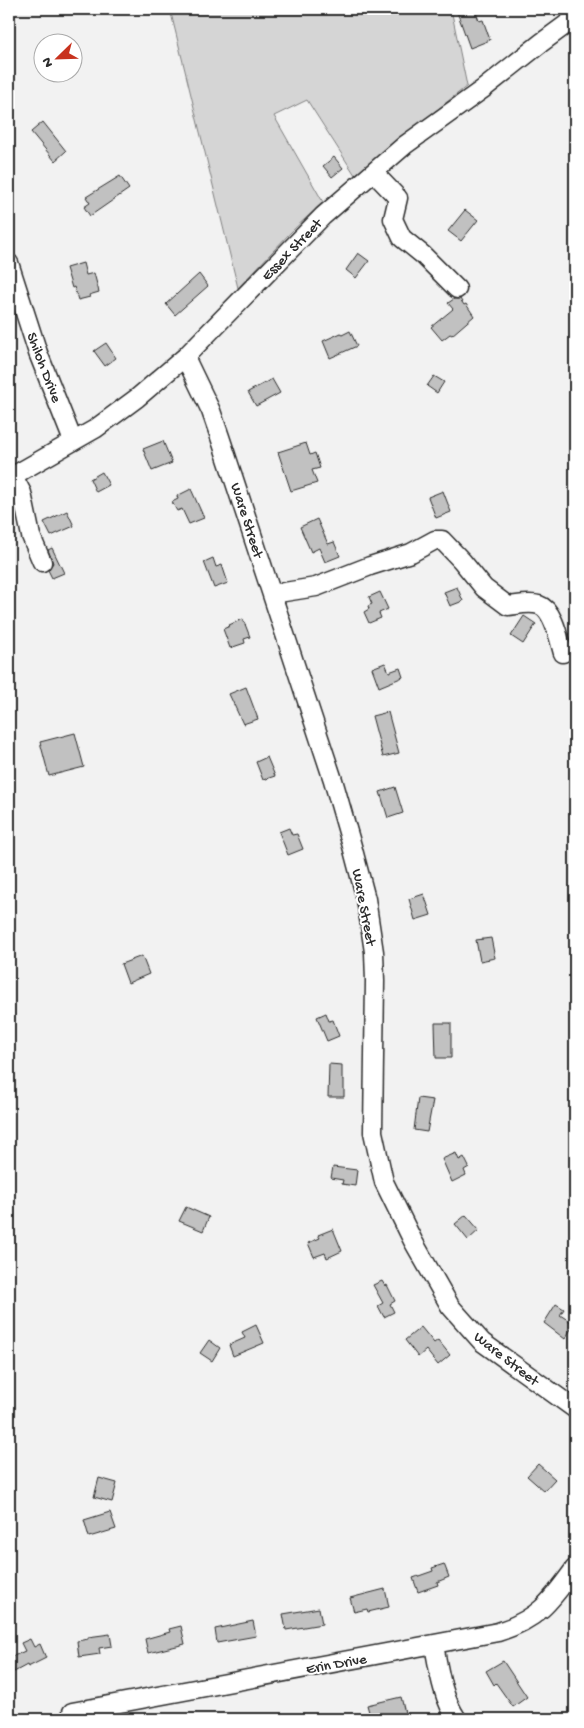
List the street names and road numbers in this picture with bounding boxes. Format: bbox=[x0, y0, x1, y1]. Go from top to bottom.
street label: Essex Street bbox=[258, 214, 328, 285]
street label: Shiloh Drive bbox=[22, 330, 65, 406]
street label: Ware Street bbox=[226, 481, 267, 562]
street label: Ware Street bbox=[347, 868, 380, 949]
street label: Ware Street bbox=[470, 1329, 543, 1392]
street label: Erin Drive bbox=[305, 1651, 368, 1679]

